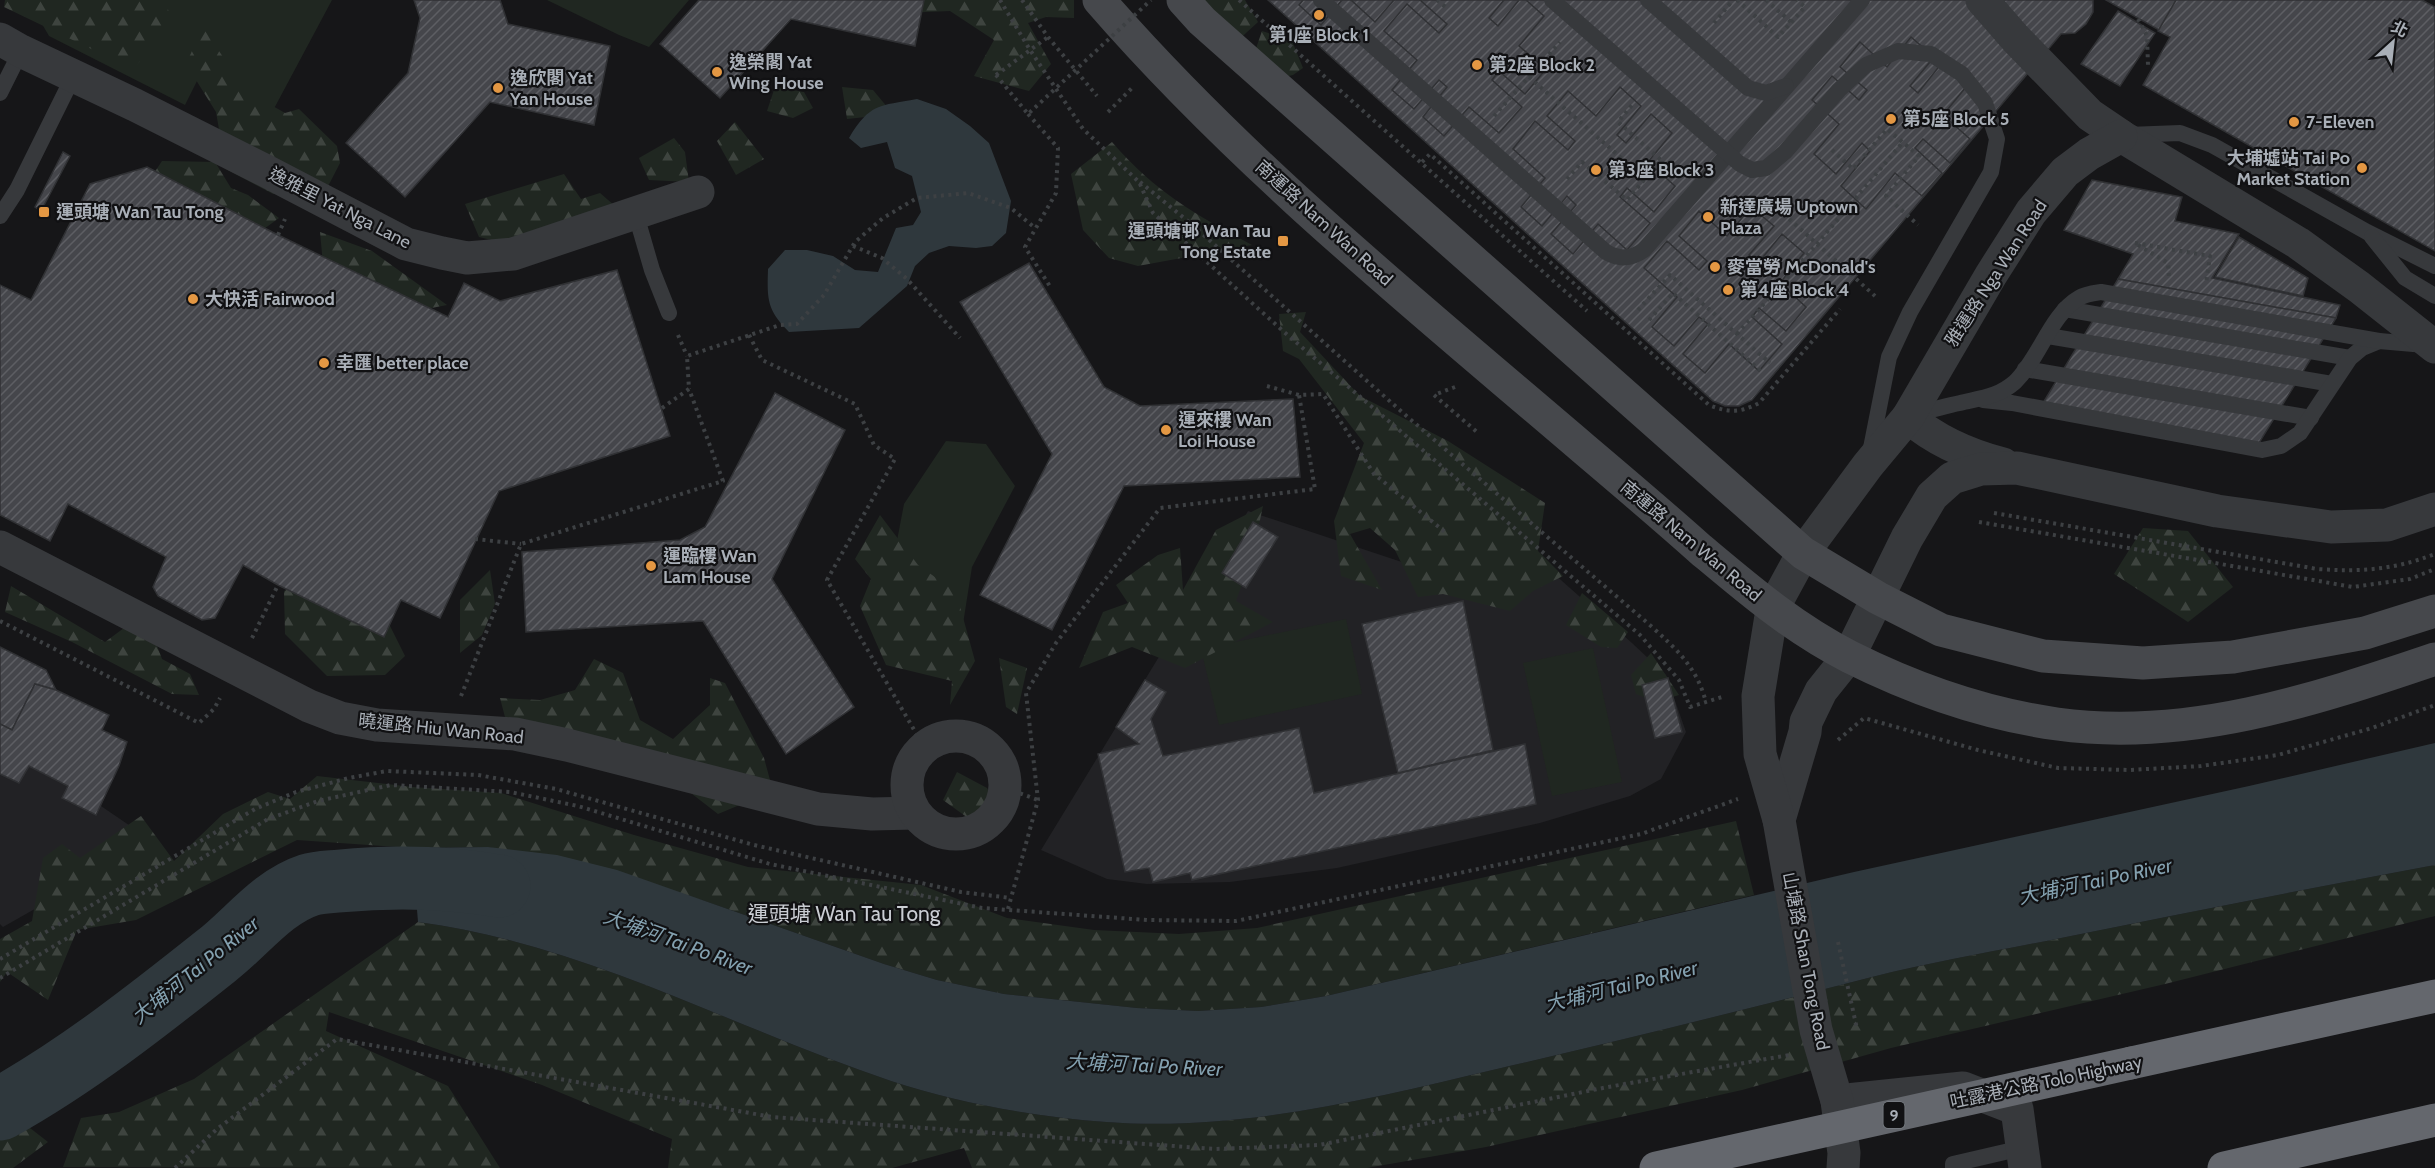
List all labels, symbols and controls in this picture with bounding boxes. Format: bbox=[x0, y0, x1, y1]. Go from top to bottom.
marker: 第1座 Block 1 bbox=[1312, 8, 1326, 22]
north arrow bbox=[2363, 12, 2423, 72]
text: 北 bbox=[2388, 17, 2411, 41]
place label: 第1座 Block 1 bbox=[1269, 24, 1369, 46]
place label: 逸榮閣 Yat Wing House bbox=[729, 51, 824, 94]
place label: 第2座 Block 2 bbox=[1489, 54, 1595, 76]
marker: 第2座 Block 2 bbox=[1470, 58, 1484, 72]
marker: 逸榮閣 Yat Wing House bbox=[710, 65, 724, 79]
place label: 逸欣閣 Yat Yan House bbox=[509, 67, 593, 110]
marker: 逸欣閣 Yat Yan House bbox=[491, 81, 505, 95]
place label: 第5座 Block 5 bbox=[1903, 108, 2009, 130]
place label: 7-Eleven bbox=[2306, 111, 2374, 133]
marker: 第5座 Block 5 bbox=[1884, 112, 1898, 126]
marker: 7-Eleven bbox=[2287, 115, 2301, 129]
place label: 大埔墟站 Tai Po Market Station bbox=[2227, 147, 2350, 190]
street label: 南運路 Nam Wan Road bbox=[1251, 156, 1397, 290]
place label: 第3座 Block 3 bbox=[1608, 159, 1715, 181]
marker: 大埔墟站 Tai Po Market Station bbox=[2355, 161, 2369, 175]
street label: 逸雅里 Yat Nga Lane bbox=[265, 163, 415, 253]
marker: 第3座 Block 3 bbox=[1589, 163, 1603, 177]
place label: 新達廣場 Uptown Plaza bbox=[1720, 196, 1858, 239]
street label: 雅運路 Nga Wan Road bbox=[1940, 196, 2052, 350]
place label: 運頭塘 Wan Tau Tong bbox=[56, 201, 223, 223]
marker: 運頭塘 Wan Tau Tong bbox=[37, 205, 51, 219]
marker: 新達廣場 Uptown Plaza bbox=[1701, 210, 1715, 224]
place label: 運頭塘邨 Wan Tau Tong Estate bbox=[1127, 220, 1271, 263]
marker: 運頭塘邨 Wan Tau Tong Estate bbox=[1276, 234, 1290, 248]
place label: 麥當勞 McDonald's bbox=[1727, 256, 1876, 278]
marker: 麥當勞 McDonald's bbox=[1708, 260, 1722, 274]
place label: 第4座 Block 4 bbox=[1740, 279, 1849, 301]
marker: 第4座 Block 4 bbox=[1721, 283, 1735, 297]
place label: 大快活 Fairwood bbox=[205, 288, 335, 310]
marker: 大快活 Fairwood bbox=[186, 292, 200, 306]
place label: 幸匯 better place bbox=[336, 352, 469, 374]
marker: 幸匯 better place bbox=[317, 356, 331, 370]
place label: 運來樓 Wan Loi House bbox=[1178, 409, 1272, 452]
marker: 運來樓 Wan Loi House bbox=[1159, 423, 1173, 437]
street label: 南運路 Nam Wan Road bbox=[1616, 476, 1766, 606]
place label: 運臨樓 Wan Lam House bbox=[663, 545, 757, 588]
marker: 運臨樓 Wan Lam House bbox=[644, 559, 658, 573]
street label: 曉運路 Hiu Wan Road bbox=[357, 709, 525, 749]
water label: 大埔河 Tai Po River bbox=[2016, 853, 2175, 909]
street label: 山塘路 Shan Tong Road bbox=[1778, 870, 1834, 1052]
district label: 運頭塘 Wan Tau Tong bbox=[748, 901, 941, 926]
water label: 大埔河 Tai Po River bbox=[600, 904, 756, 980]
water label: 大埔河 Tai Po River bbox=[127, 911, 264, 1029]
water label: 大埔河 Tai Po River bbox=[1542, 955, 1701, 1017]
water label: 大埔河 Tai Po River bbox=[1065, 1049, 1224, 1081]
street label: 吐露港公路 Tolo Highway bbox=[1948, 1051, 2144, 1113]
road number: 9 bbox=[1884, 1102, 1904, 1128]

